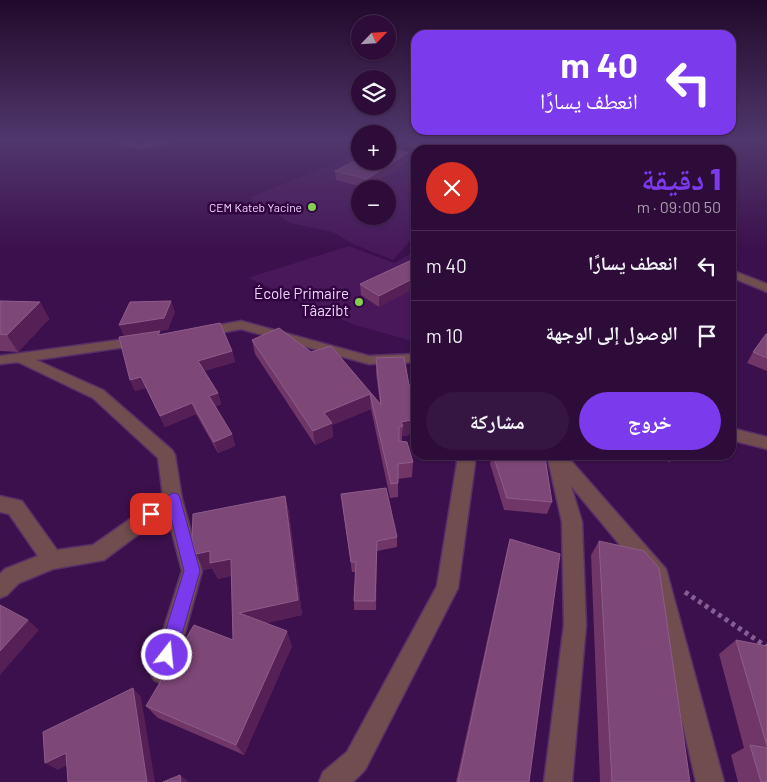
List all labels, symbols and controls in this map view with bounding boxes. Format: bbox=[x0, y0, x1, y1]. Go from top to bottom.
north arrow bbox=[351, 15, 396, 60]
map controls bbox=[351, 15, 396, 225]
text: 40 m bbox=[561, 43, 638, 85]
icon: left bbox=[656, 50, 721, 115]
button: layers bbox=[351, 70, 396, 115]
text: انعطف يسارًا bbox=[540, 87, 638, 113]
button: + bbox=[351, 125, 396, 170]
text: 1 دقيقة bbox=[641, 160, 721, 196]
button: close bbox=[426, 162, 478, 214]
button: − bbox=[351, 180, 396, 225]
text: 50 m · 09:00 bbox=[637, 197, 721, 216]
place label: CEM Kateb Yacine bbox=[209, 200, 302, 214]
marker: CEM Kateb Yacine bbox=[306, 201, 318, 213]
text: انعطف يسارًا bbox=[588, 251, 678, 274]
icon: left bbox=[693, 252, 721, 280]
text: 40 m bbox=[426, 254, 467, 277]
place label: École Primaire Tâazibt bbox=[254, 284, 349, 319]
marker: École Primaire Tâazibt bbox=[353, 296, 365, 308]
text: الوصول إلى الوجهة bbox=[545, 321, 678, 344]
icon: arrive bbox=[693, 322, 721, 350]
text: 10 m bbox=[426, 324, 463, 347]
button: مشاركة bbox=[426, 392, 569, 450]
button: خروج bbox=[579, 392, 721, 450]
pin bbox=[130, 493, 172, 535]
icon: arrive bbox=[137, 500, 165, 528]
position arrow bbox=[140, 628, 192, 680]

